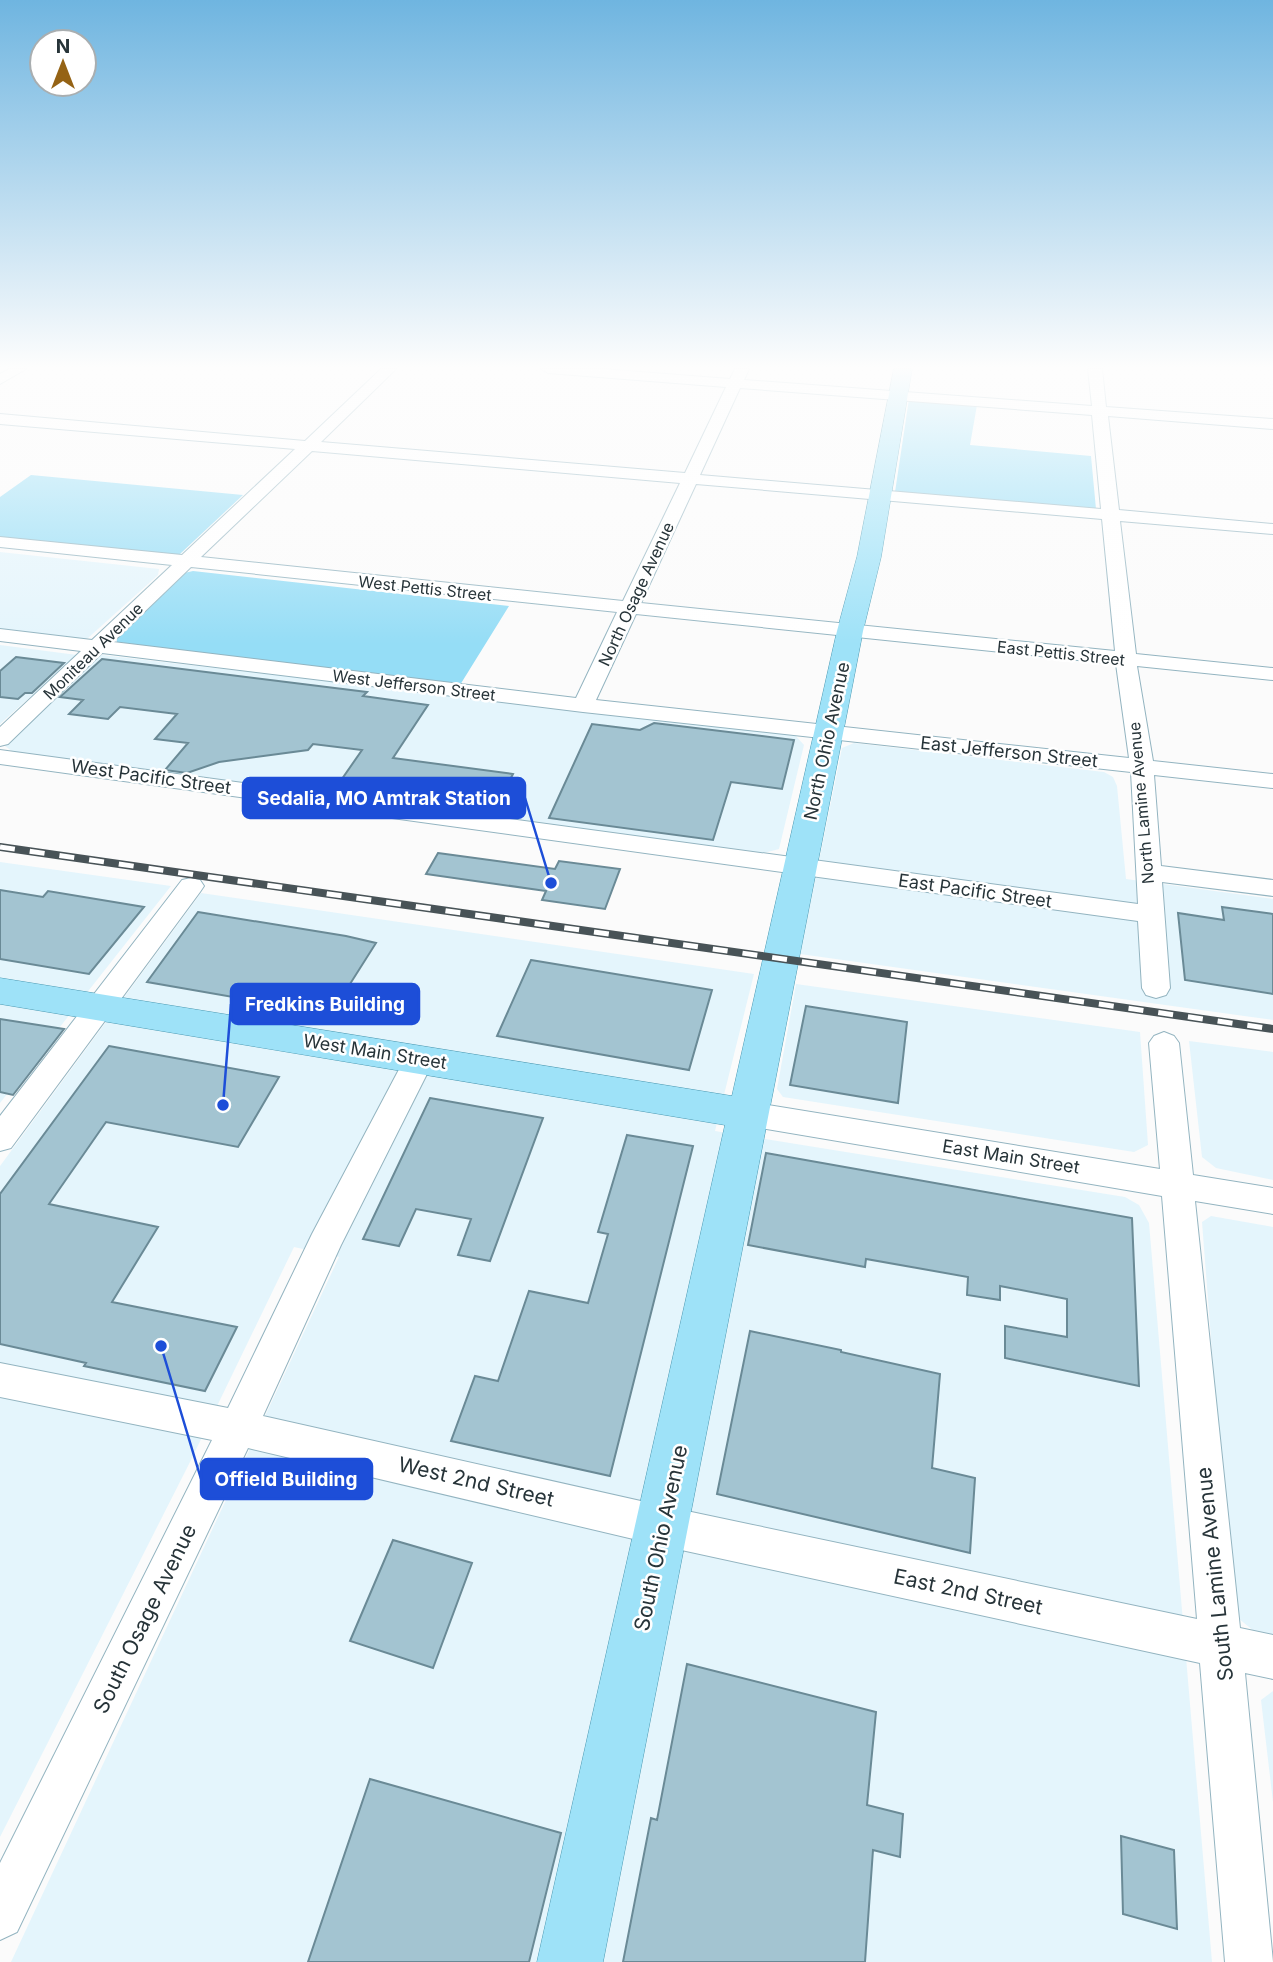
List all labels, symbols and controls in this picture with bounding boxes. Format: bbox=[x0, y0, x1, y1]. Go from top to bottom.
north arrow bbox=[28, 28, 98, 98]
text: N bbox=[56, 35, 70, 58]
street label: North Osage Avenue bbox=[594, 519, 678, 669]
street label: West Pettis Street bbox=[357, 571, 493, 605]
street label: Moniteau Avenue bbox=[39, 598, 147, 704]
street label: East Pettis Street bbox=[996, 636, 1126, 670]
street label: North Ohio Avenue bbox=[800, 660, 854, 822]
street label: West Jefferson Street bbox=[331, 665, 497, 705]
street label: North Lamine Avenue bbox=[1124, 721, 1158, 885]
street label: East Jefferson Street bbox=[919, 732, 1099, 771]
street label: West Pacific Street bbox=[70, 755, 232, 798]
callout: Sedalia, MO Amtrak Station bbox=[243, 778, 525, 818]
text: Sedalia, MO Amtrak Station bbox=[257, 787, 511, 810]
street label: East Pacific Street bbox=[897, 869, 1053, 912]
callout: Fredkins Building bbox=[231, 984, 419, 1024]
text: Fredkins Building bbox=[245, 993, 405, 1016]
street label: West Main Street bbox=[302, 1030, 448, 1073]
street label: East Main Street bbox=[941, 1135, 1081, 1178]
street label: South Ohio Avenue bbox=[629, 1443, 692, 1633]
street label: West 2nd Street bbox=[396, 1451, 556, 1512]
callout: Offield Building bbox=[201, 1459, 372, 1499]
street label: South Lamine Avenue bbox=[1191, 1466, 1238, 1682]
text: Offield Building bbox=[215, 1468, 357, 1491]
street label: South Osage Avenue bbox=[88, 1520, 201, 1717]
street label: East 2nd Street bbox=[891, 1564, 1045, 1620]

